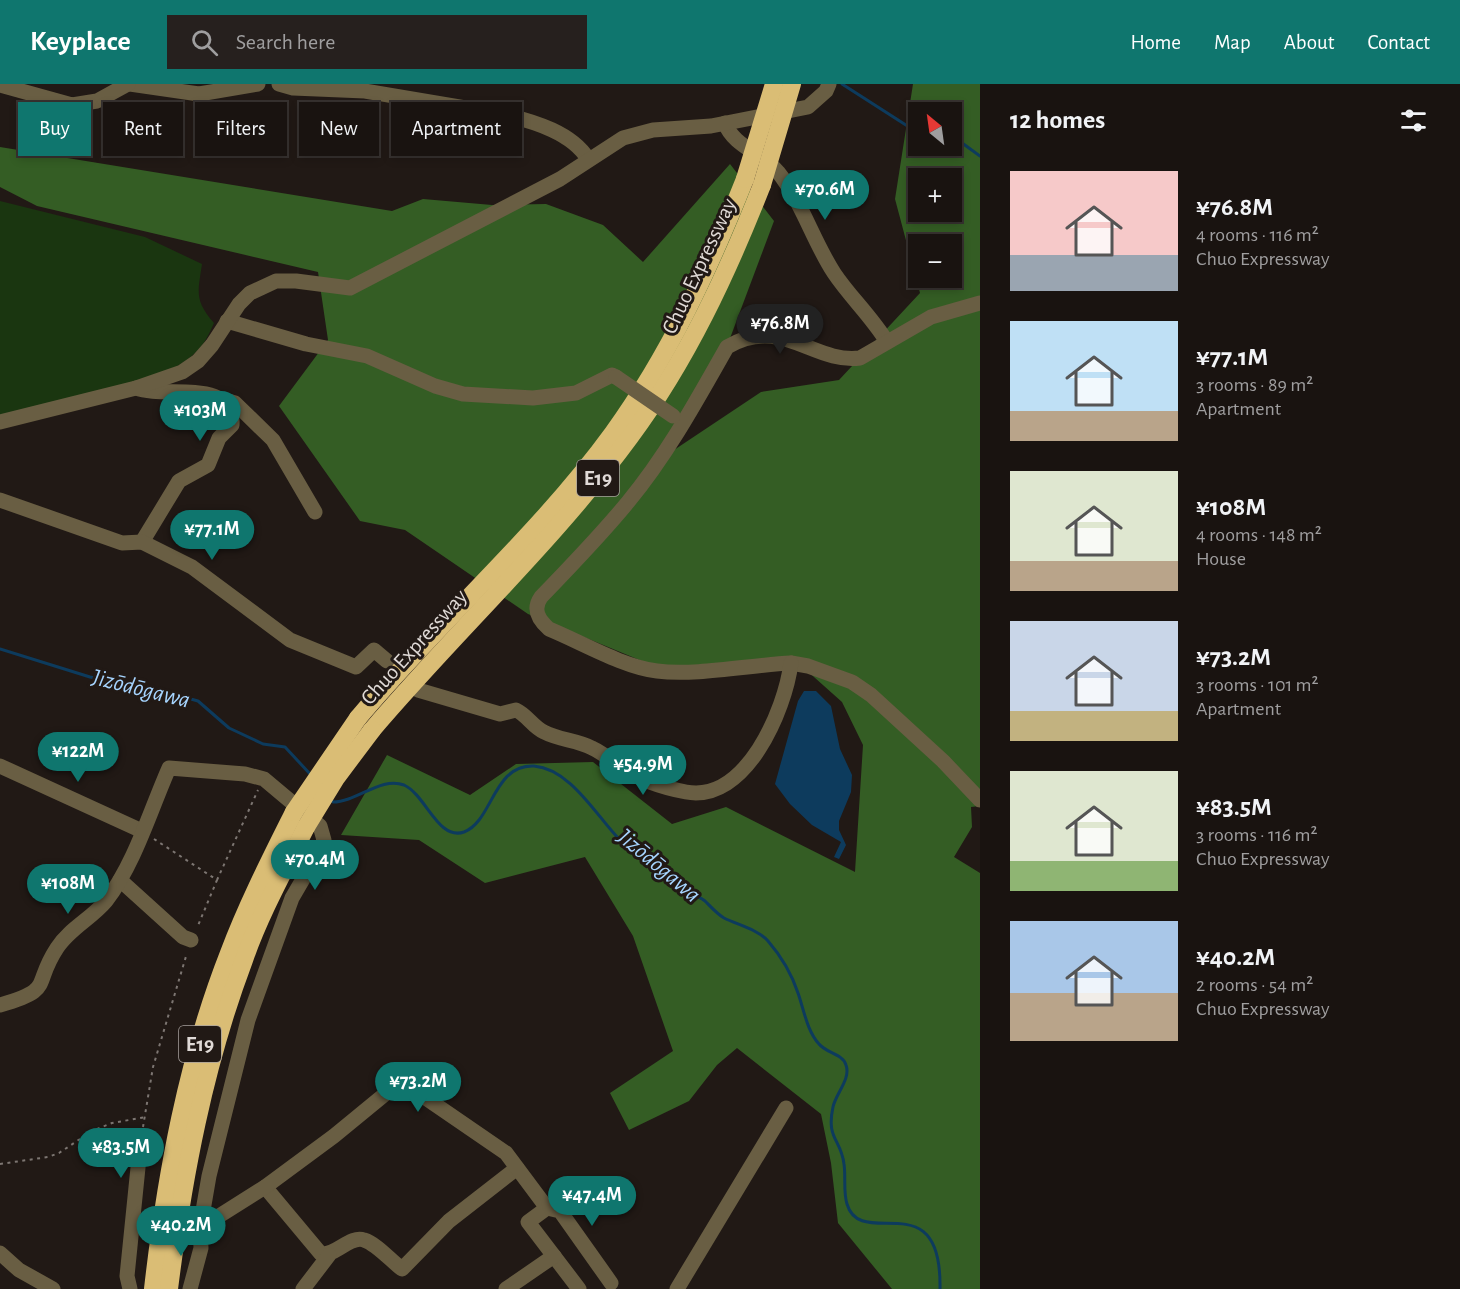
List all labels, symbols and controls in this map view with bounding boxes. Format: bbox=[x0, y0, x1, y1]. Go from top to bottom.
search box bbox=[167, 15, 587, 69]
icon: search bbox=[188, 26, 221, 59]
text: Keyplace bbox=[30, 28, 131, 56]
text: Search here bbox=[236, 31, 335, 53]
text: Home bbox=[1130, 32, 1181, 53]
text: Map bbox=[1214, 32, 1251, 53]
text: About bbox=[1284, 32, 1334, 53]
text: Contact bbox=[1367, 32, 1430, 53]
chip: Buy bbox=[18, 102, 91, 156]
chip: Rent bbox=[103, 102, 183, 156]
chip: Filters bbox=[195, 102, 287, 156]
chip: New bbox=[299, 102, 379, 156]
chip: Apartment bbox=[391, 102, 522, 156]
north arrow bbox=[908, 102, 962, 156]
map controls bbox=[908, 102, 962, 288]
icon: filters bbox=[1397, 104, 1430, 137]
text: 12 homes bbox=[1010, 107, 1105, 133]
button: + bbox=[908, 168, 962, 222]
pin: ¥70.6M bbox=[776, 170, 874, 221]
text: ¥70.6M bbox=[795, 179, 855, 199]
street label: Chuo Expressway bbox=[658, 194, 740, 337]
text: ¥76.8M bbox=[1196, 194, 1273, 220]
icon: home bbox=[1058, 195, 1130, 267]
text: 4 rooms · 116 m² bbox=[1196, 225, 1319, 245]
button: − bbox=[908, 234, 962, 288]
text: Chuo Expressway bbox=[1196, 249, 1330, 269]
pin: ¥76.8M bbox=[731, 304, 829, 355]
text: ¥76.8M bbox=[750, 313, 810, 333]
text: ¥77.1M bbox=[1196, 344, 1268, 370]
icon: home bbox=[1058, 345, 1130, 417]
text: 3 rooms · 89 m² bbox=[1196, 375, 1313, 395]
pin: ¥103M bbox=[158, 391, 242, 442]
text: Apartment bbox=[1196, 399, 1281, 419]
text: ¥103M bbox=[174, 400, 226, 420]
road number: E19 bbox=[577, 460, 619, 496]
text: ¥108M bbox=[1196, 494, 1266, 520]
icon: home bbox=[1058, 495, 1130, 567]
pin: ¥77.1M bbox=[163, 510, 261, 561]
text: ¥77.1M bbox=[184, 519, 240, 539]
text: 4 rooms · 148 m² bbox=[1196, 525, 1322, 545]
text: House bbox=[1196, 549, 1246, 569]
street label: Chuo Expressway bbox=[357, 585, 472, 709]
text: ¥73.2M bbox=[1196, 644, 1271, 670]
icon: home bbox=[1058, 645, 1130, 717]
water label: Jizōdōgawa bbox=[89, 665, 192, 713]
text: 3 rooms · 101 m² bbox=[1196, 675, 1319, 695]
text: Apartment bbox=[1196, 699, 1281, 719]
pin: ¥122M bbox=[36, 732, 120, 783]
text: ¥122M bbox=[52, 741, 104, 761]
pin: ¥54.9M bbox=[594, 745, 692, 796]
text: ¥54.9M bbox=[613, 754, 673, 774]
text: ¥83.5M bbox=[1196, 794, 1272, 820]
icon: home bbox=[1058, 795, 1130, 867]
water label: Jizōdōgawa bbox=[612, 824, 705, 907]
text: 3 rooms · 116 m² bbox=[1196, 825, 1317, 845]
pin: ¥70.4M bbox=[266, 840, 364, 891]
text: ¥70.4M bbox=[285, 849, 345, 869]
text: Chuo Expressway bbox=[1196, 849, 1330, 869]
pin: ¥108M bbox=[26, 864, 110, 915]
text: ¥108M bbox=[41, 873, 95, 893]
text: ¥40.2M bbox=[1196, 944, 1275, 970]
icon: home bbox=[1058, 945, 1130, 1017]
text: 2 rooms · 54 m² bbox=[1196, 975, 1313, 995]
text: Chuo Expressway bbox=[1196, 999, 1330, 1019]
road number: E19 bbox=[179, 1026, 221, 1062]
pin: ¥73.2M bbox=[369, 1062, 467, 1113]
text: ¥73.2M bbox=[389, 1071, 447, 1091]
pin: ¥83.5M bbox=[72, 1128, 170, 1179]
text: ¥83.5M bbox=[92, 1137, 150, 1157]
pin: ¥47.4M bbox=[543, 1176, 641, 1227]
text: ¥47.4M bbox=[562, 1185, 622, 1205]
pin: ¥40.2M bbox=[132, 1206, 230, 1257]
text: ¥40.2M bbox=[151, 1215, 211, 1235]

